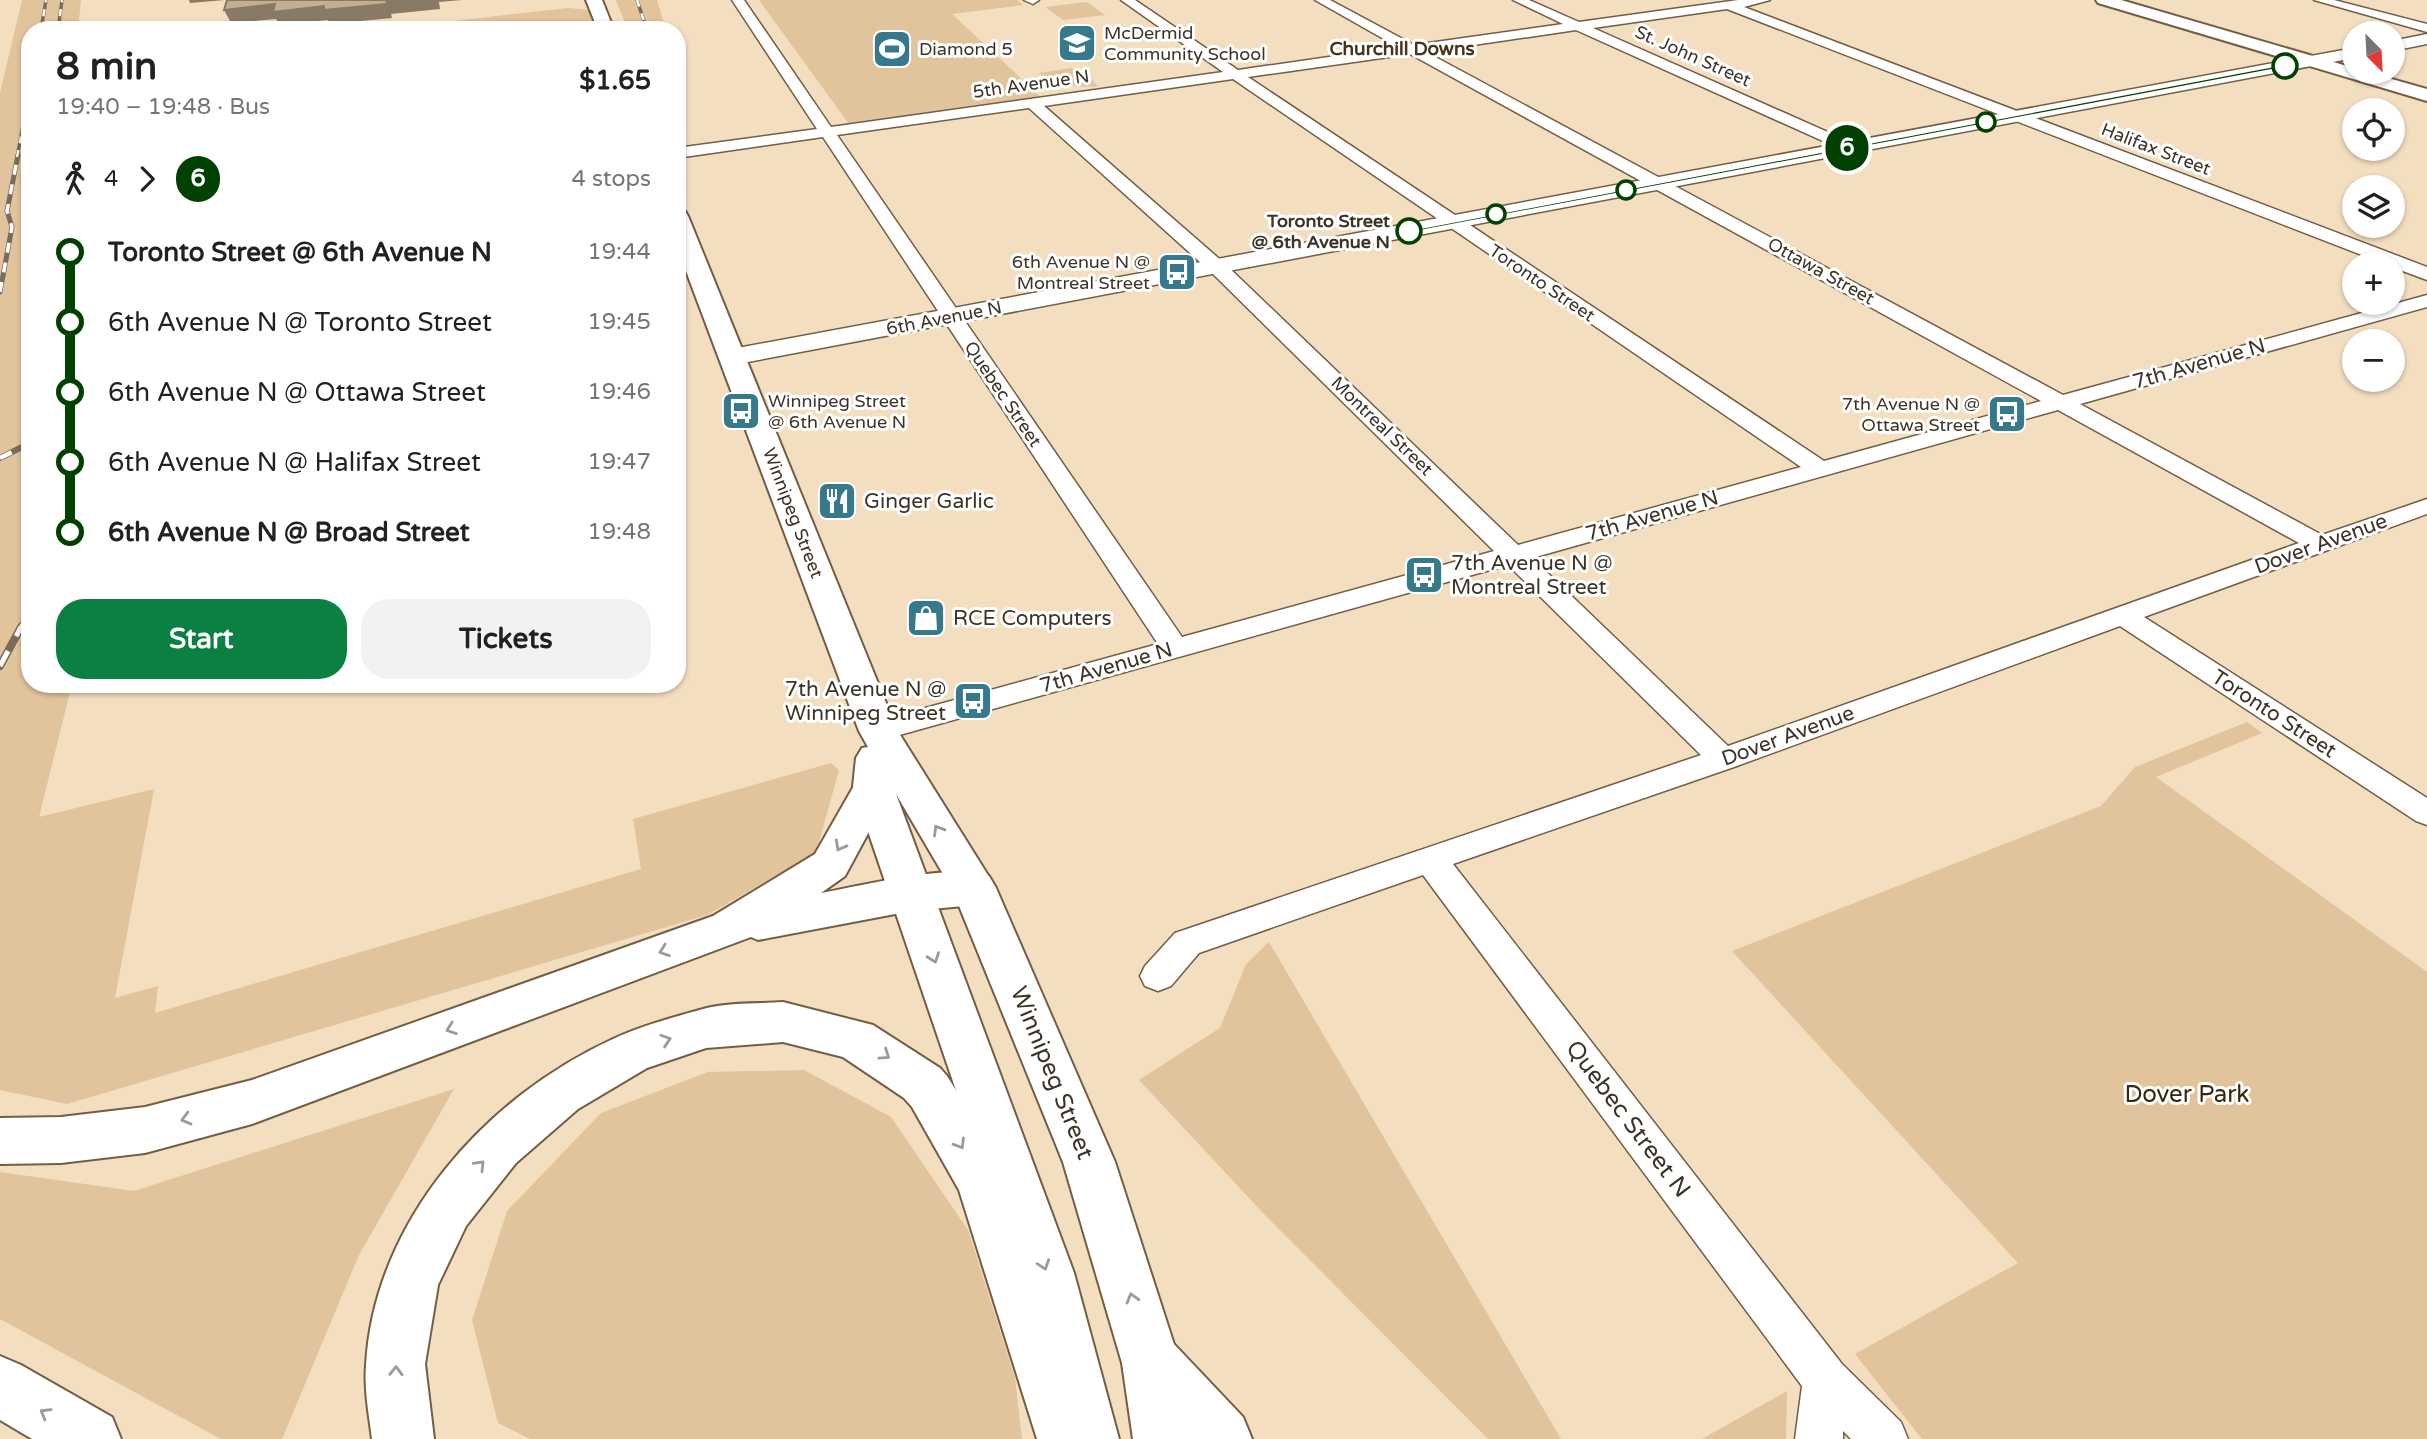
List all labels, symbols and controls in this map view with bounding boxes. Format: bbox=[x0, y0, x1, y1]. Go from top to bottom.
street label: St. John Street bbox=[1632, 21, 1754, 91]
north arrow bbox=[2342, 21, 2404, 84]
map controls bbox=[2342, 21, 2405, 392]
school or university icon: McDermid Community School bbox=[1056, 22, 1098, 64]
place label: McDermid Community School bbox=[1104, 22, 1266, 65]
sports icon: Diamond 5 bbox=[871, 28, 913, 70]
place label: Diamond 5 bbox=[919, 38, 1013, 60]
district label: Churchill Downs bbox=[1329, 38, 1475, 60]
text: 8 min bbox=[56, 44, 157, 90]
unlabelled marker bbox=[2272, 53, 2298, 79]
text: $1.65 bbox=[579, 65, 651, 96]
street label: 5th Avenue N bbox=[971, 65, 1091, 103]
text: 19:40 – 19:48 · Bus bbox=[56, 93, 270, 121]
button: locate bbox=[2342, 98, 2405, 161]
unlabelled marker bbox=[1976, 112, 1996, 132]
street label: Halifax Street bbox=[2098, 118, 2214, 180]
line badge: 6 bbox=[1824, 125, 1870, 171]
text: 6 bbox=[1839, 133, 1855, 162]
icon: walk bbox=[56, 160, 94, 198]
icon: forward bbox=[128, 160, 166, 198]
text: 6 bbox=[190, 164, 206, 193]
text: 4 bbox=[104, 165, 118, 193]
text: 4 stops bbox=[571, 165, 651, 193]
button: layers bbox=[2342, 175, 2405, 238]
unlabelled marker bbox=[1616, 180, 1636, 200]
unlabelled marker bbox=[1486, 204, 1506, 224]
place label: Toronto Street @ 6th Avenue N bbox=[1252, 210, 1390, 253]
marker: Toronto Street @ 6th Avenue N bbox=[1396, 218, 1422, 244]
street label: Ottawa Street bbox=[1764, 233, 1878, 309]
text: Toronto Street @ 6th Avenue N bbox=[108, 237, 492, 268]
text: 19:44 bbox=[587, 238, 651, 266]
street label: Toronto Street bbox=[1485, 240, 1599, 327]
place label: 6th Avenue N @ Montreal Street bbox=[1012, 251, 1150, 294]
bus stop icon: 6th Avenue N @ Montreal Street bbox=[1156, 251, 1198, 293]
button: + bbox=[2342, 252, 2405, 315]
street label: 6th Avenue N bbox=[884, 296, 1004, 340]
text: 6th Avenue N @ Toronto Street bbox=[108, 307, 492, 338]
text: 19:45 bbox=[587, 308, 651, 336]
button: − bbox=[2342, 329, 2405, 392]
street label: 7th Avenue N bbox=[2130, 333, 2268, 395]
street label: Quebec Street bbox=[960, 337, 1047, 451]
street label: Montreal Street bbox=[1326, 372, 1438, 480]
text: 6th Avenue N @ Ottawa Street bbox=[108, 377, 486, 408]
text: 19:46 bbox=[587, 378, 651, 406]
bus stop icon: Winnipeg Street @ 6th Avenue N bbox=[720, 390, 762, 432]
place label: Winnipeg Street @ 6th Avenue N bbox=[768, 390, 906, 433]
place label: 7th Avenue N @ Ottawa Street bbox=[1842, 393, 1980, 436]
bus stop icon: 7th Avenue N @ Ottawa Street bbox=[1986, 393, 2028, 435]
street label: Winnipeg Street bbox=[758, 445, 828, 581]
text: 6th Avenue N @ Halifax Street bbox=[108, 447, 481, 478]
text: 19:47 bbox=[587, 448, 651, 476]
restaurant icon: Ginger Garlic bbox=[816, 480, 858, 522]
street label: 7th Avenue N bbox=[1583, 485, 1721, 547]
place label: Ginger Garlic bbox=[864, 489, 994, 514]
street label: Dover Avenue bbox=[2251, 508, 2391, 580]
text: 6th Avenue N @ Broad Street bbox=[108, 517, 470, 548]
text: 19:48 bbox=[587, 518, 651, 546]
place label: 7th Avenue N @ Montreal Street bbox=[1451, 551, 1612, 600]
bus stop icon: 7th Avenue N @ Montreal Street bbox=[1403, 554, 1445, 596]
shop icon: RCE Computers bbox=[905, 597, 947, 639]
button: Start bbox=[56, 599, 347, 679]
button: Tickets bbox=[361, 599, 651, 679]
place label: RCE Computers bbox=[953, 606, 1112, 631]
street label: 7th Avenue N bbox=[1037, 637, 1175, 699]
street label: Toronto Street bbox=[2207, 664, 2341, 764]
place label: 7th Avenue N @ Winnipeg Street bbox=[785, 677, 946, 726]
bus stop icon: 7th Avenue N @ Winnipeg Street bbox=[952, 680, 994, 722]
street label: Dover Avenue bbox=[1718, 700, 1858, 772]
one-way arrow bbox=[933, 824, 946, 837]
one-way arrow bbox=[835, 839, 848, 852]
one-way arrow bbox=[659, 943, 671, 957]
one-way arrow bbox=[926, 952, 940, 964]
street label: Winnipeg Street bbox=[1004, 982, 1100, 1164]
one-way arrow bbox=[445, 1021, 457, 1035]
one-way arrow bbox=[660, 1034, 672, 1048]
street label: Quebec Street N bbox=[1559, 1035, 1697, 1203]
one-way arrow bbox=[877, 1047, 890, 1059]
park label: Dover Park bbox=[2125, 1080, 2249, 1109]
one-way arrow bbox=[181, 1111, 193, 1125]
one-way arrow bbox=[952, 1136, 965, 1149]
one-way arrow bbox=[472, 1161, 485, 1174]
one-way arrow bbox=[1035, 1259, 1050, 1271]
one-way arrow bbox=[1126, 1292, 1141, 1304]
one-way arrow bbox=[388, 1366, 404, 1376]
one-way arrow bbox=[40, 1408, 53, 1421]

